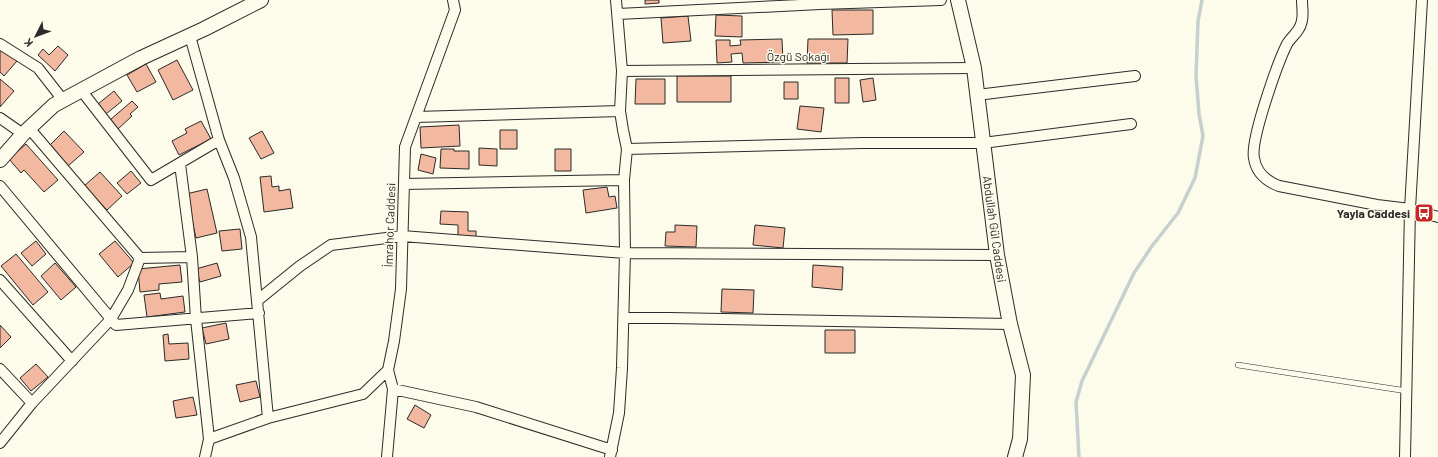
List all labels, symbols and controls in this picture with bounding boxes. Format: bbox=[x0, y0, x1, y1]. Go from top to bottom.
north arrow bbox=[16, 16, 56, 56]
text: K bbox=[21, 36, 35, 50]
street label: Özgü Sokağı bbox=[767, 49, 829, 63]
street label: Abdullah Gül Caddesi bbox=[981, 175, 1009, 283]
street label: İmrahor Caddesi bbox=[381, 182, 397, 268]
bus stop icon: Yayla Caddesi bbox=[1413, 202, 1435, 224]
place label: Yayla Caddesi bbox=[1337, 206, 1410, 220]

